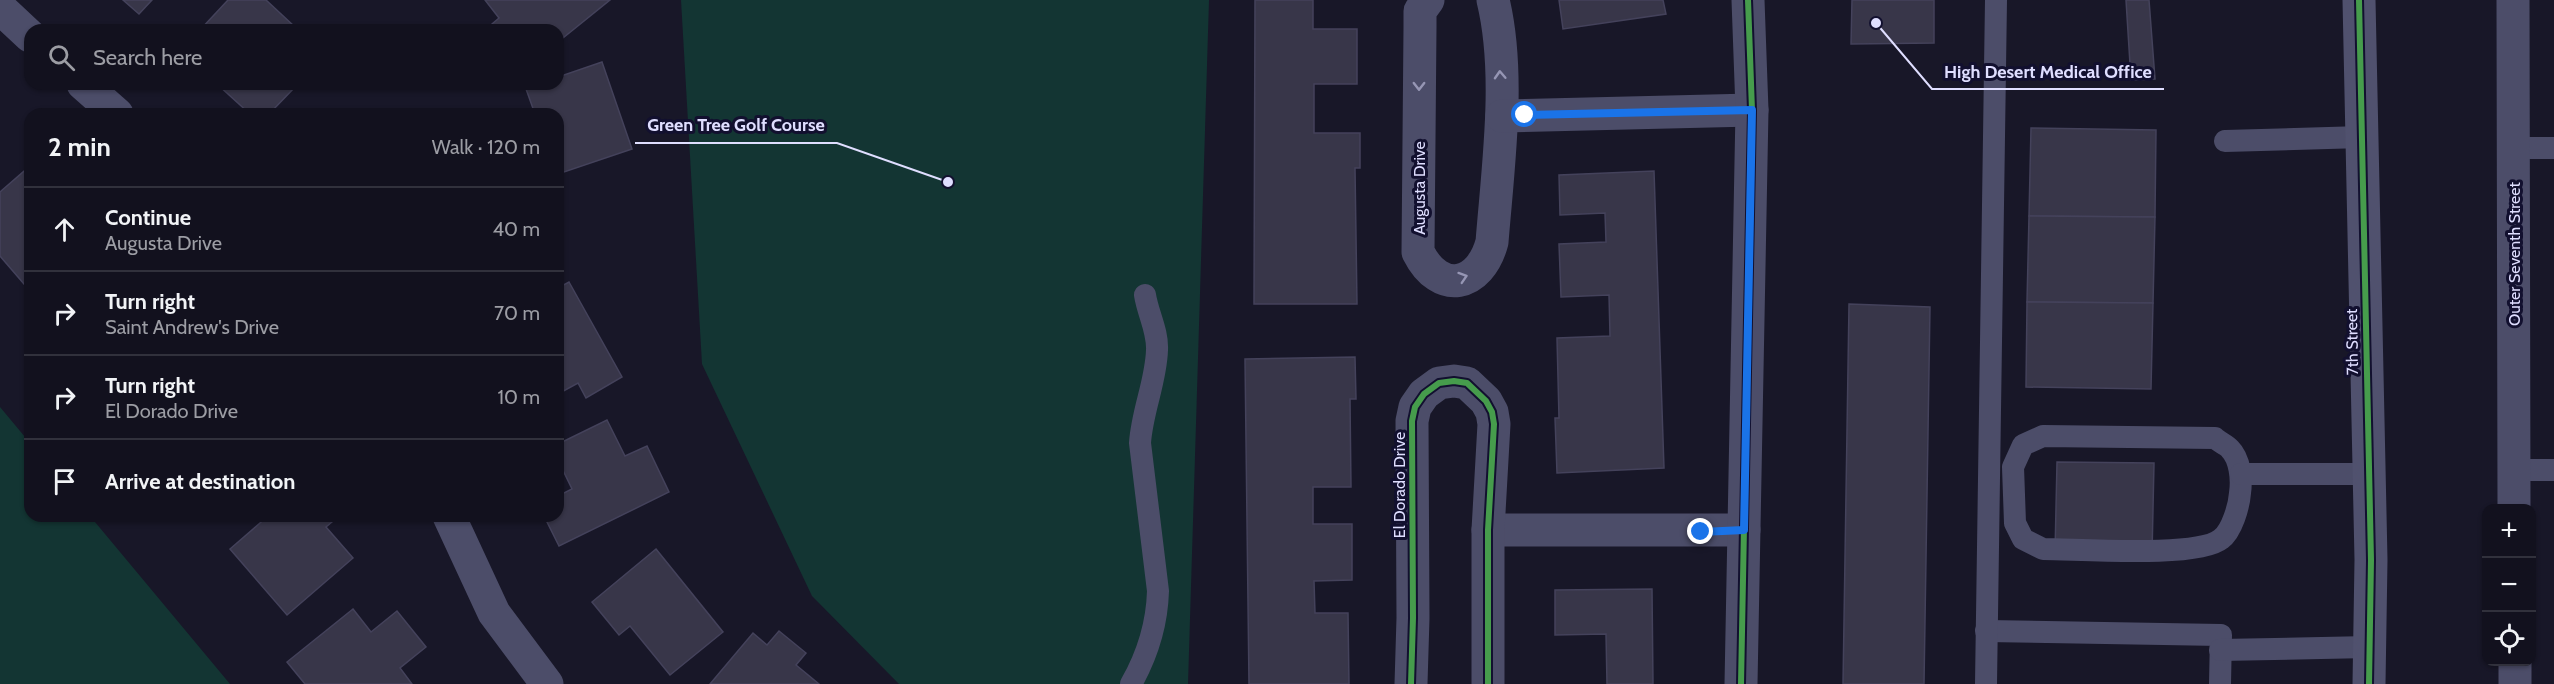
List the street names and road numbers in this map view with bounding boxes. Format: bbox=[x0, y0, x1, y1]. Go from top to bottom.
street label: Augusta Drive bbox=[1410, 141, 1429, 235]
street label: Outer Seventh Street bbox=[2505, 182, 2524, 326]
street label: 7th Street bbox=[2342, 308, 2362, 376]
street label: El Dorado Drive bbox=[1390, 432, 1409, 538]

